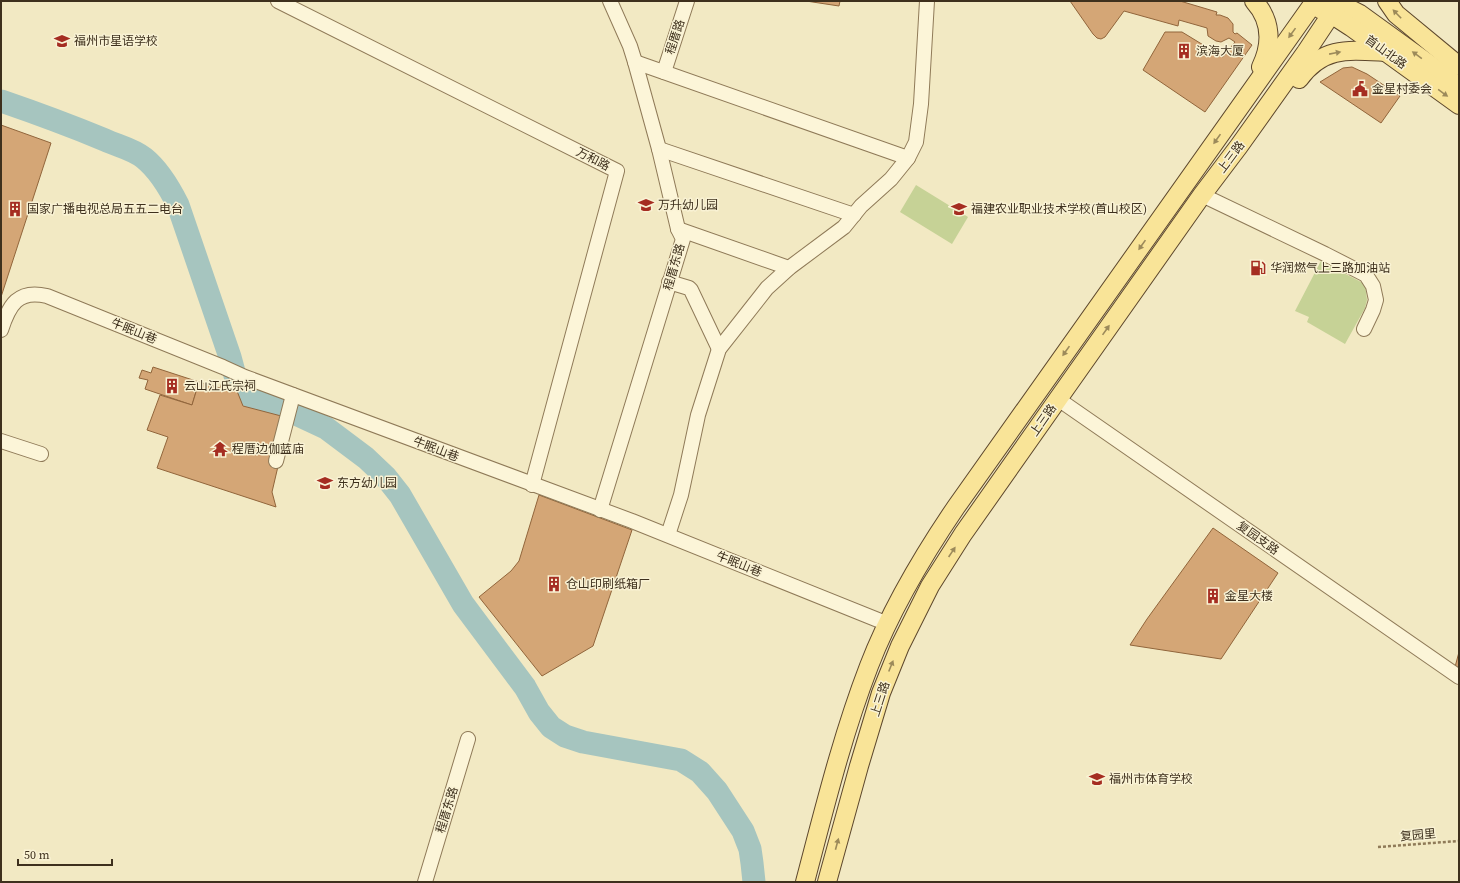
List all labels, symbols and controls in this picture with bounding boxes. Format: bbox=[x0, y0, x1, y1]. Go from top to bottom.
one-way arrow bbox=[1392, 9, 1402, 19]
street label: 程厝路 bbox=[662, 17, 688, 57]
one-way arrow bbox=[1288, 27, 1296, 38]
street label: 首山北路 bbox=[1362, 31, 1410, 73]
school or university icon: 福州市星语学校 bbox=[53, 32, 71, 50]
place label: 福州市星语学校 bbox=[74, 33, 158, 49]
building icon: 滨海大厦 bbox=[1175, 42, 1193, 60]
place label: 滨海大厦 bbox=[1196, 43, 1244, 59]
one-way arrow bbox=[1329, 50, 1341, 56]
one-way arrow bbox=[1412, 51, 1422, 59]
public building icon: 金星村委会 bbox=[1351, 80, 1369, 98]
place label: 金星村委会 bbox=[1372, 81, 1432, 97]
one-way arrow bbox=[1438, 89, 1449, 97]
one-way arrow bbox=[1213, 133, 1221, 144]
street label: 上三路 bbox=[1214, 138, 1248, 176]
street label: 万和路 bbox=[573, 144, 613, 174]
school or university icon: 万升幼儿园 bbox=[637, 196, 655, 214]
place label: 万升幼儿园 bbox=[658, 197, 718, 213]
building icon: 国家广播电视总局五五二电台 bbox=[6, 200, 24, 218]
school or university icon: 福建农业职业技术学校(首山校区) bbox=[950, 200, 968, 218]
place label: 国家广播电视总局五五二电台 bbox=[27, 201, 183, 217]
place label: 福建农业职业技术学校(首山校区) bbox=[971, 201, 1147, 217]
one-way arrow bbox=[1138, 239, 1146, 250]
street label: 程厝东路 bbox=[660, 242, 688, 292]
fuel station icon: 华润燃气上三路加油站 bbox=[1249, 259, 1267, 277]
place label: 华润燃气上三路加油站 bbox=[1270, 260, 1390, 276]
street label: 牛眠山巷 bbox=[109, 315, 159, 347]
one-way arrow bbox=[1102, 325, 1110, 335]
one-way arrow bbox=[1063, 346, 1071, 356]
building icon: 云山江氏宗祠 bbox=[163, 377, 181, 395]
place label: 云山江氏宗祠 bbox=[184, 378, 256, 394]
street label: 上三路 bbox=[1026, 401, 1060, 439]
street label: 牛眠山巷 bbox=[411, 433, 461, 465]
temple icon: 程厝边伽蓝庙 bbox=[211, 440, 229, 458]
place label: 程厝边伽蓝庙 bbox=[232, 441, 304, 457]
school or university icon: 东方幼儿园 bbox=[316, 474, 334, 492]
place label: 东方幼儿园 bbox=[337, 475, 397, 491]
street label: 复园支路 bbox=[1234, 518, 1282, 558]
one-way arrow bbox=[948, 546, 955, 557]
street label: 牛眠山巷 bbox=[714, 548, 764, 580]
building icon: 仓山印刷纸箱厂 bbox=[545, 575, 563, 593]
place label: 仓山印刷纸箱厂 bbox=[566, 576, 650, 592]
building icon: 金星大楼 bbox=[1204, 587, 1222, 605]
place label: 金星大楼 bbox=[1225, 588, 1273, 604]
one-way arrow bbox=[888, 661, 894, 672]
street label: 上三路 bbox=[867, 679, 893, 719]
school or university icon: 福州市体育学校 bbox=[1088, 770, 1106, 788]
place label: 福州市体育学校 bbox=[1109, 771, 1193, 787]
street label: 程厝东路 bbox=[432, 785, 462, 835]
street label: 复园里 bbox=[1399, 825, 1437, 845]
one-way arrow bbox=[835, 838, 841, 851]
scale bar bbox=[18, 841, 112, 867]
text: 50 m bbox=[24, 847, 50, 863]

